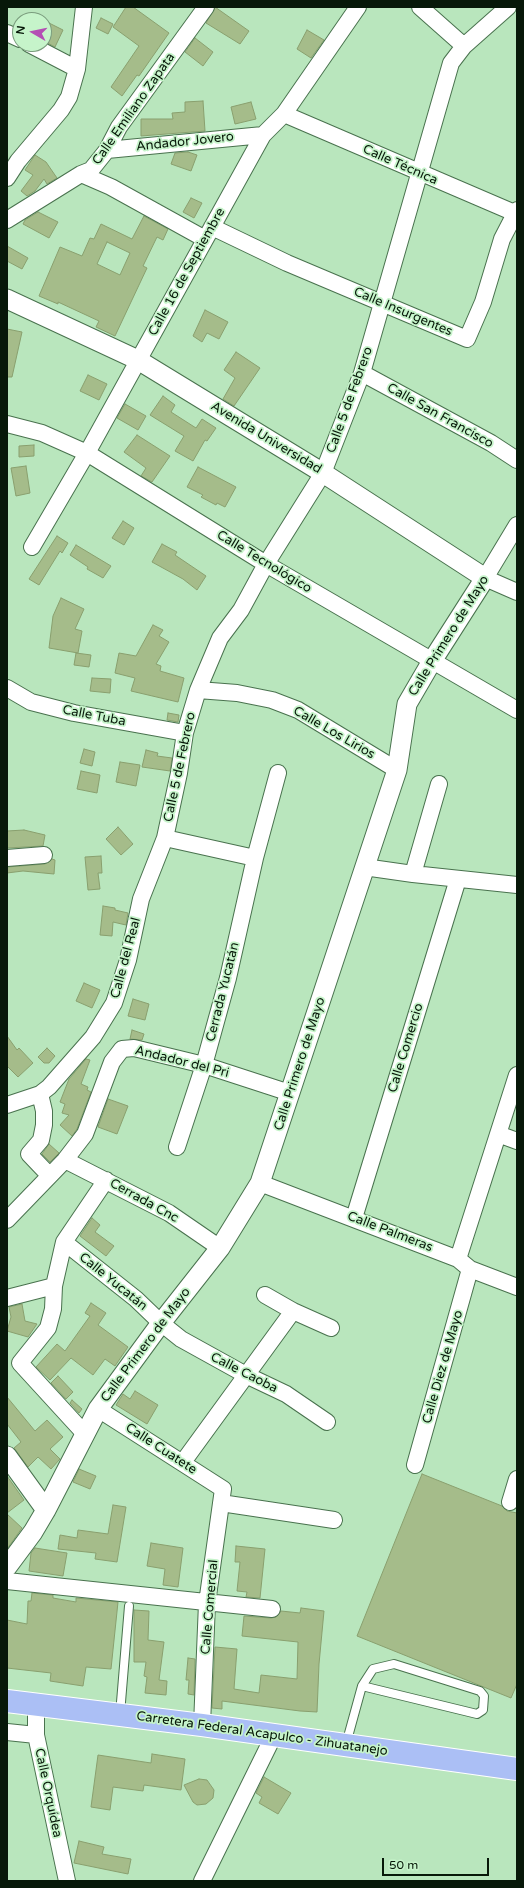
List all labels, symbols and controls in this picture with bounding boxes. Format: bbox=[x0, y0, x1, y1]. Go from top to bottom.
north arrow bbox=[12, 12, 52, 52]
text: N bbox=[14, 25, 28, 36]
street label: Calle Emiliano Zapata bbox=[89, 50, 179, 168]
street label: Andador Jovero bbox=[135, 129, 235, 155]
street label: Calle Técnica bbox=[360, 142, 440, 188]
street label: Calle 16 de Septiembre bbox=[145, 205, 229, 339]
street label: Calle Insurgentes bbox=[351, 284, 455, 340]
street label: Calle 5 de Febrero bbox=[324, 345, 376, 455]
street label: Calle San Francisco bbox=[384, 380, 496, 452]
street label: Avenida Universidad bbox=[208, 399, 324, 477]
street label: Calle Tecnológico bbox=[214, 527, 314, 597]
street label: Calle Primero de Mayo bbox=[405, 573, 493, 699]
street label: Calle Tuba bbox=[61, 702, 127, 730]
street label: Calle Los Lirios bbox=[290, 703, 378, 763]
street label: Calle 5 de Febrero bbox=[161, 711, 199, 823]
street label: Calle del Real bbox=[108, 916, 144, 1000]
street label: Cerrada Yucatán bbox=[203, 941, 243, 1043]
street label: Calle Primero de Mayo bbox=[271, 995, 329, 1133]
street label: Calle Comercio bbox=[385, 1002, 427, 1094]
street label: Andador del Pri bbox=[133, 1043, 231, 1081]
street label: Cerrada Cnc bbox=[107, 1176, 181, 1226]
street label: Calle Palmeras bbox=[345, 1209, 435, 1255]
street label: Calle Yucatán bbox=[76, 1250, 150, 1314]
street label: Calle Primero de Mayo bbox=[98, 1285, 194, 1405]
street label: Calle Diez de Mayo bbox=[419, 1309, 467, 1425]
street label: Calle Caoba bbox=[208, 1349, 280, 1397]
street label: Calle Cuatete bbox=[122, 1420, 200, 1478]
street label: Calle Comercial bbox=[198, 1559, 222, 1655]
street label: Carretera Federal Acapulco - Zihuatanejo bbox=[135, 1709, 389, 1759]
street label: Calle Orquídea bbox=[31, 1747, 65, 1839]
scale bar bbox=[384, 1850, 491, 1876]
text: 50 m bbox=[389, 1858, 418, 1872]

